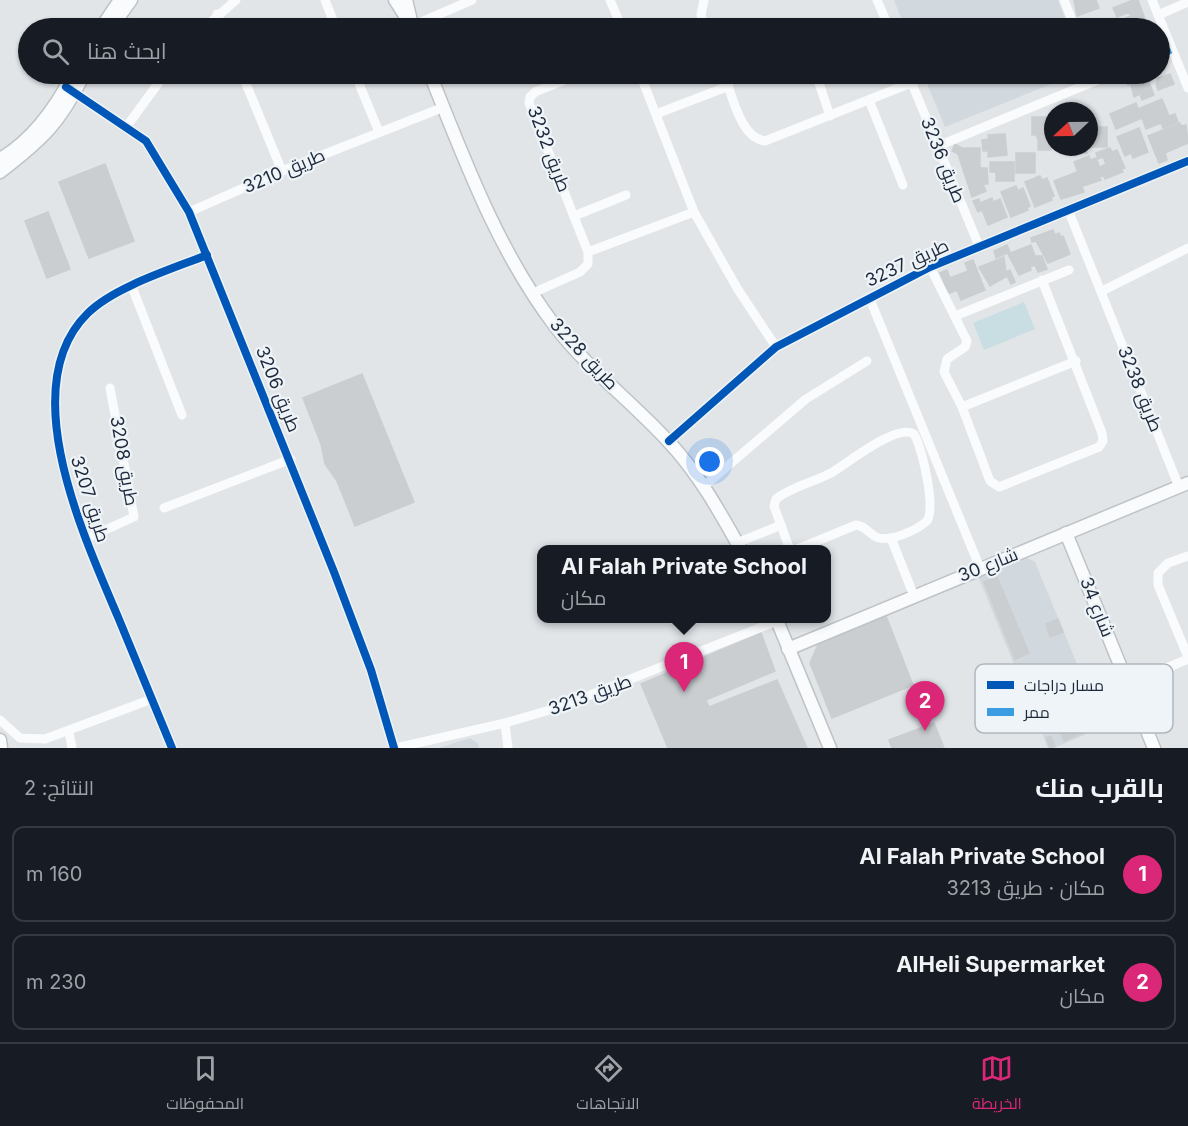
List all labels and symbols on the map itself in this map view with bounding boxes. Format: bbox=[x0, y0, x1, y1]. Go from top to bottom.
north arrow bbox=[1044, 102, 1098, 156]
street label: طريق 3232 bbox=[522, 103, 575, 196]
street label: طريق 3236 bbox=[915, 114, 970, 206]
street label: طريق 3210 bbox=[240, 144, 329, 199]
street label: طريق 3237 bbox=[862, 234, 953, 293]
street label: طريق 3228 bbox=[544, 313, 623, 395]
street label: طريق 3206 bbox=[250, 343, 305, 436]
street label: طريق 3238 bbox=[1112, 343, 1167, 435]
street label: طريق 3208 bbox=[104, 414, 143, 508]
your location bbox=[695, 447, 724, 476]
street label: طريق 3207 bbox=[65, 453, 114, 545]
street label: شارع 30 bbox=[955, 543, 1021, 588]
street label: شارع 34 bbox=[1074, 574, 1119, 641]
pin: 1 bbox=[664, 642, 704, 692]
legend bbox=[975, 664, 1173, 733]
street label: طريق 3213 bbox=[545, 670, 635, 721]
text: مسار دراجات bbox=[1024, 675, 1104, 695]
pin: 2 bbox=[906, 682, 944, 731]
text: ممر bbox=[1023, 702, 1050, 722]

